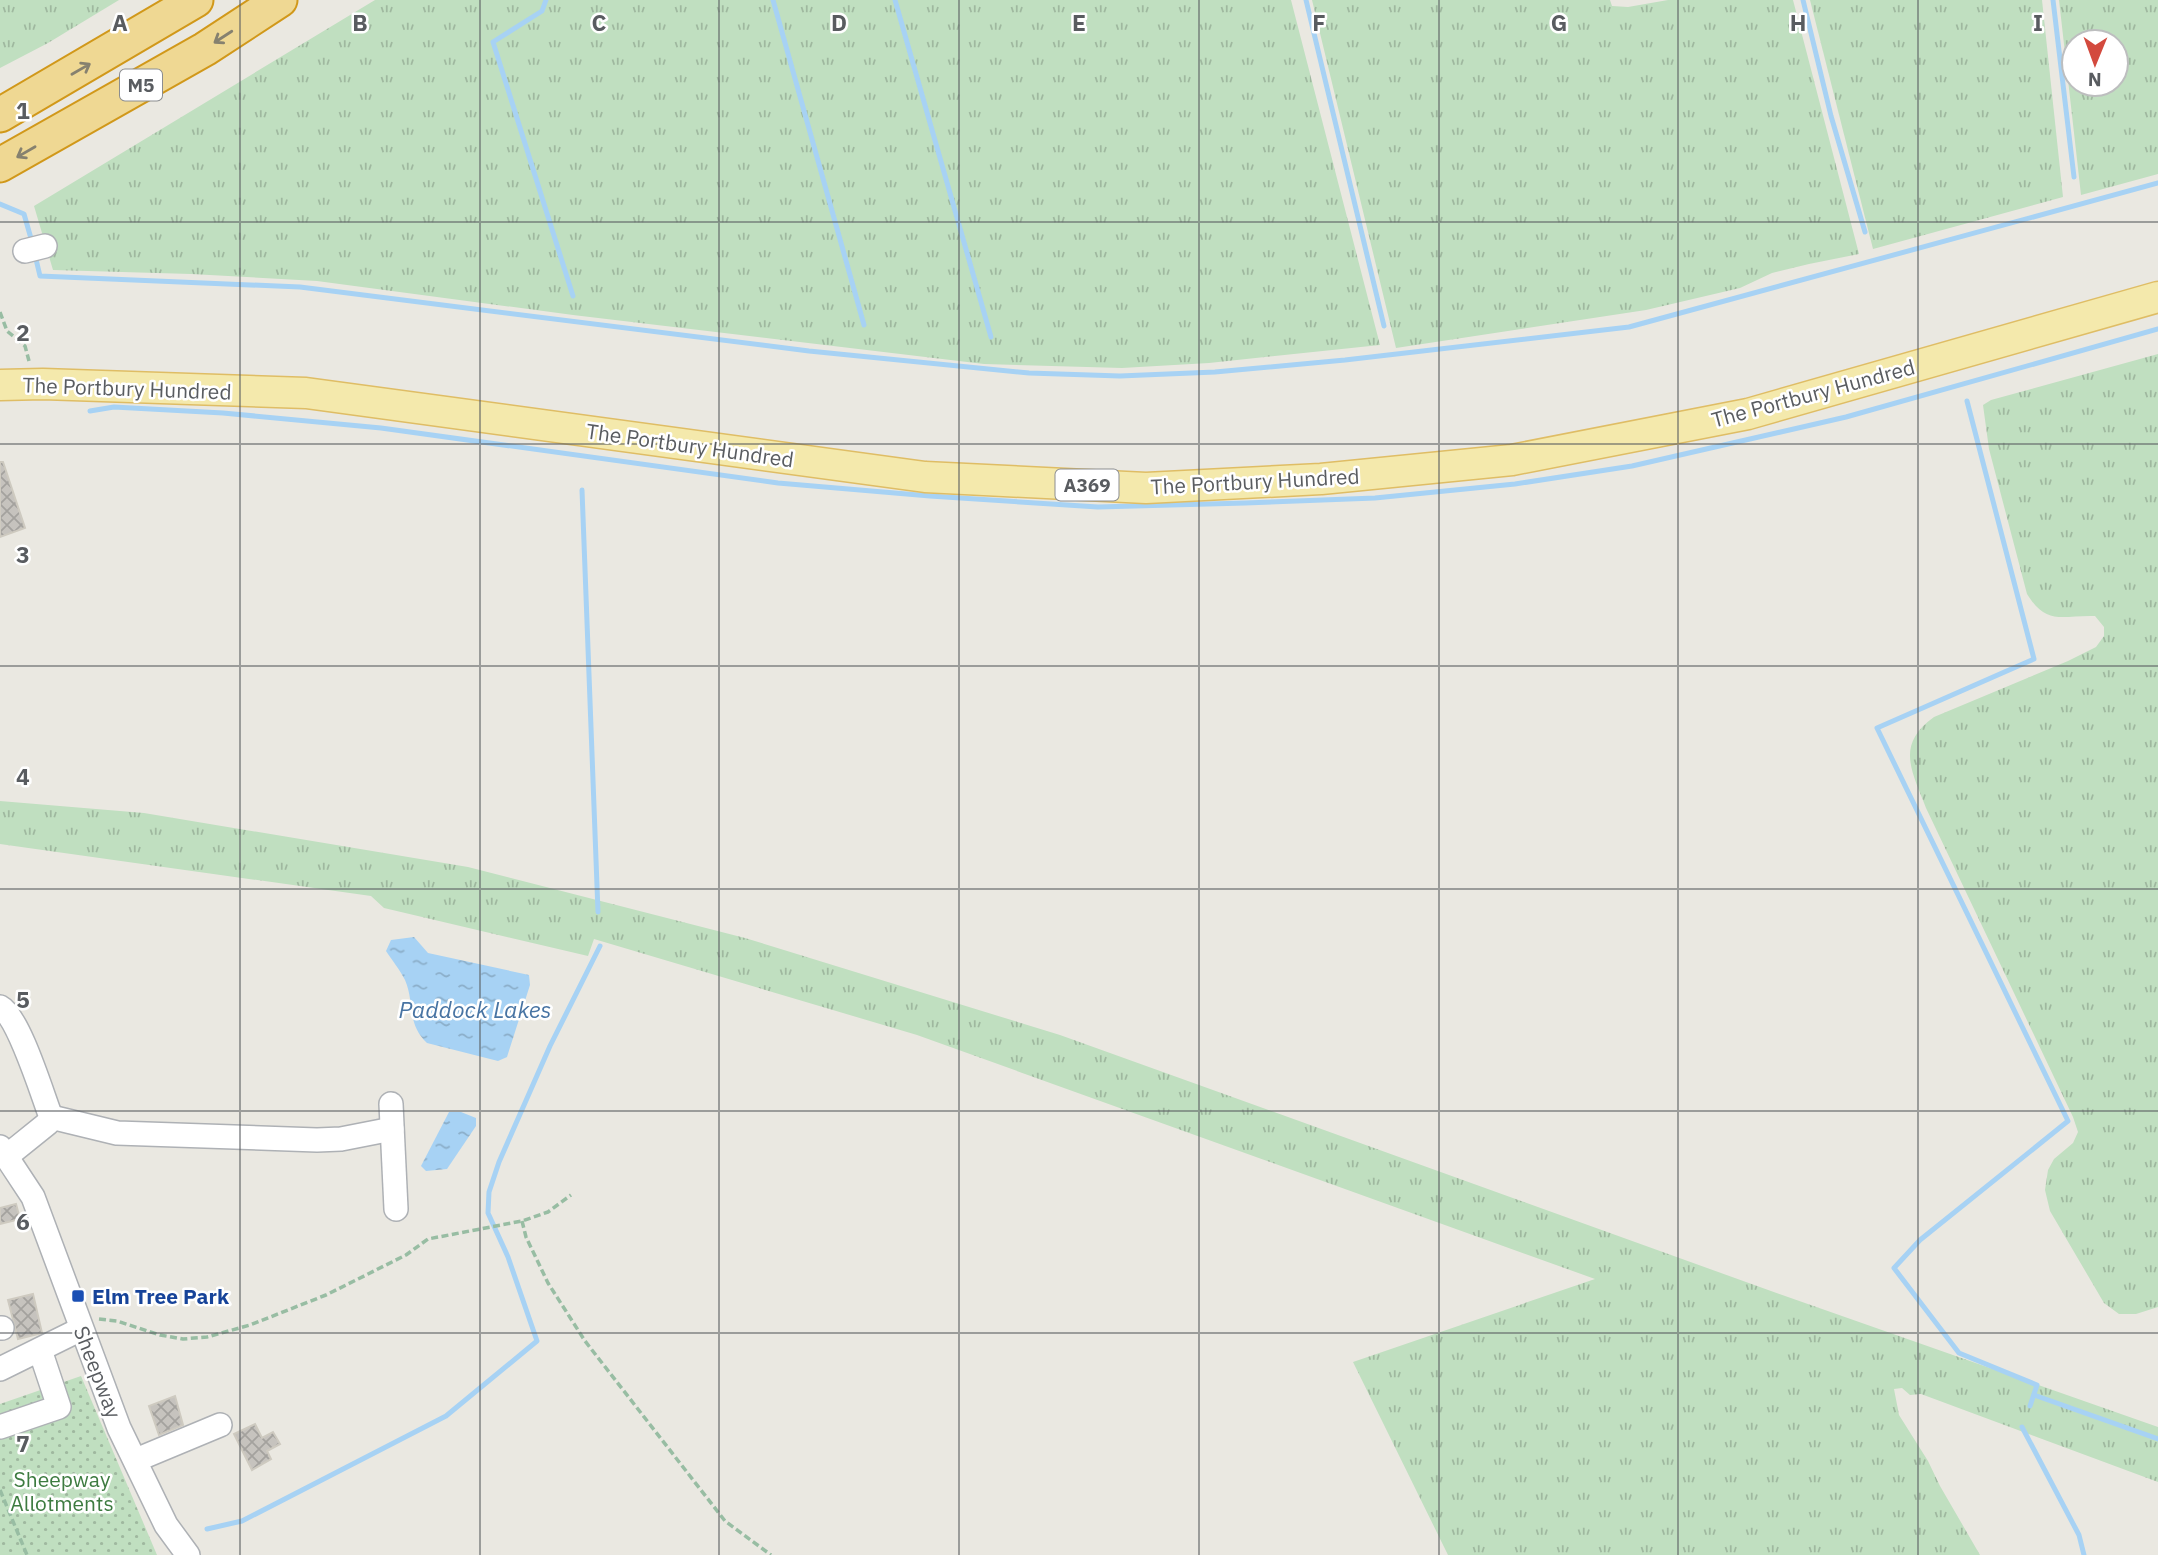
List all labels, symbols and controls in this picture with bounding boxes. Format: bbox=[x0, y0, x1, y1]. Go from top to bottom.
text: A bbox=[112, 7, 128, 37]
text: B bbox=[352, 7, 368, 37]
text: C bbox=[592, 7, 607, 37]
text: D bbox=[831, 7, 847, 37]
text: E bbox=[1072, 7, 1086, 37]
text: F bbox=[1312, 7, 1326, 37]
text: G bbox=[1551, 7, 1567, 37]
text: H bbox=[1790, 7, 1806, 37]
text: I bbox=[2033, 7, 2043, 37]
north arrow bbox=[2060, 28, 2130, 98]
one-way arrow bbox=[213, 31, 233, 45]
one-way arrow bbox=[70, 62, 90, 76]
text: N bbox=[2088, 68, 2102, 92]
road number: M5 bbox=[120, 69, 162, 100]
text: 1 bbox=[16, 95, 30, 125]
one-way arrow bbox=[16, 146, 37, 159]
text: 2 bbox=[16, 317, 30, 347]
street label: The Portbury Hundred bbox=[1708, 352, 1918, 434]
street label: The Portbury Hundred bbox=[22, 370, 232, 406]
street label: The Portbury Hundred bbox=[584, 417, 796, 473]
street label: The Portbury Hundred bbox=[1150, 462, 1360, 500]
road number: A369 bbox=[1056, 470, 1118, 500]
text: 3 bbox=[16, 539, 30, 569]
text: 4 bbox=[16, 761, 30, 791]
text: 5 bbox=[16, 984, 30, 1014]
water label: Paddock Lakes bbox=[399, 994, 551, 1024]
text: 6 bbox=[16, 1206, 30, 1236]
place label: Elm Tree Park bbox=[92, 1282, 230, 1310]
marker: Elm Tree Park bbox=[70, 1288, 86, 1304]
street label: Sheepway bbox=[68, 1322, 129, 1423]
text: 7 bbox=[16, 1428, 30, 1458]
park label: Sheepway Allotments bbox=[10, 1465, 114, 1517]

